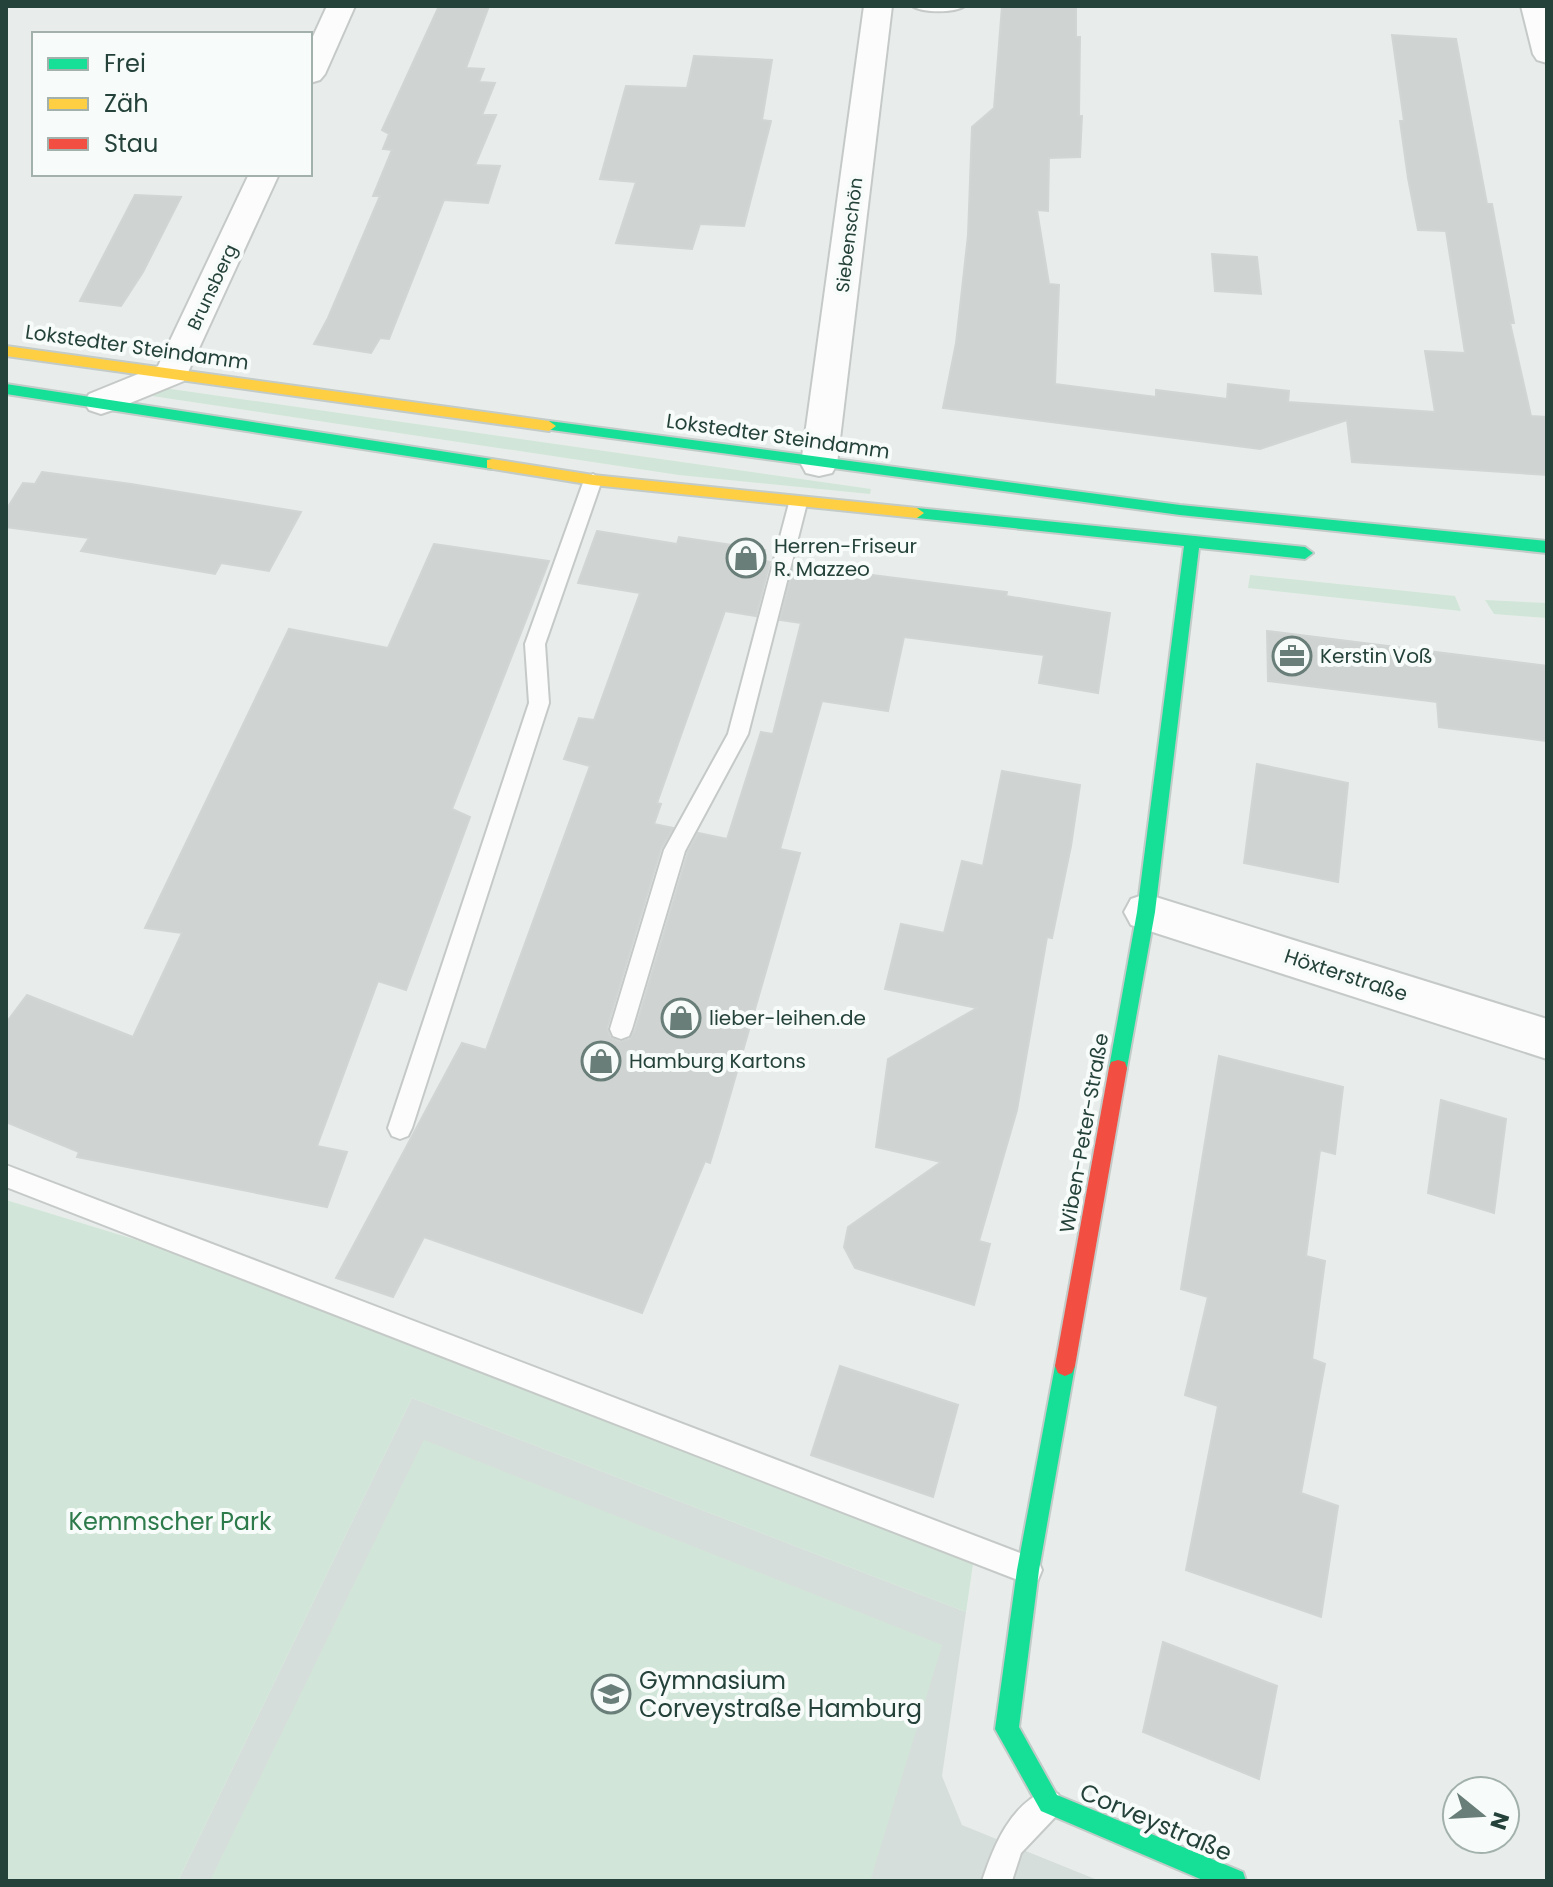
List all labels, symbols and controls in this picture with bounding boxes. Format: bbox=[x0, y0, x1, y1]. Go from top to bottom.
legend bbox=[32, 32, 312, 176]
text: Frei bbox=[104, 47, 146, 80]
text: Zäh bbox=[104, 87, 149, 120]
text: Stau bbox=[104, 127, 158, 160]
street label: Siebenschön bbox=[830, 176, 868, 294]
street label: Brunsberg bbox=[181, 240, 243, 334]
street label: Lokstedter Steindamm bbox=[24, 317, 250, 377]
street label: Lokstedter Steindamm bbox=[665, 406, 891, 466]
place label: Herren-Friseur R. Mazzeo bbox=[774, 532, 917, 583]
shop icon: Herren-Friseur R. Mazzeo bbox=[725, 537, 767, 579]
office icon: Kerstin Voß bbox=[1271, 635, 1313, 677]
place label: Kerstin Voß bbox=[1320, 642, 1433, 670]
street label: Höxterstraße bbox=[1281, 942, 1411, 1008]
shop icon: lieber-leihen.de bbox=[660, 997, 702, 1039]
place label: lieber-leihen.de bbox=[709, 1004, 866, 1032]
street label: Wiben-Peter-Straße bbox=[1053, 1031, 1115, 1235]
shop icon: Hamburg Kartons bbox=[580, 1040, 622, 1082]
place label: Hamburg Kartons bbox=[629, 1047, 806, 1075]
park label: Kemmscher Park bbox=[69, 1505, 272, 1538]
place label: Gymnasium Corveystraße Hamburg bbox=[639, 1664, 922, 1725]
school or university icon: Gymnasium Corveystraße Hamburg bbox=[590, 1673, 632, 1715]
street label: Corveystraße bbox=[1075, 1775, 1237, 1869]
north arrow bbox=[1441, 1775, 1521, 1855]
text: N bbox=[1482, 1808, 1517, 1834]

